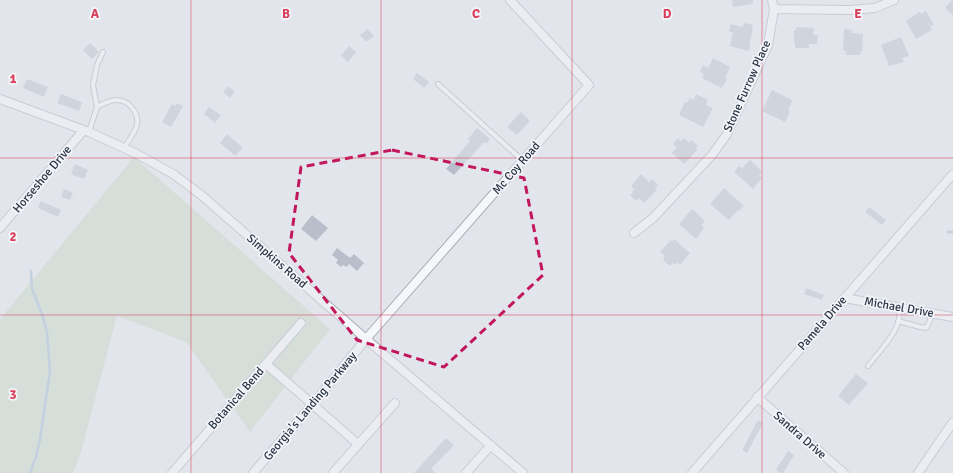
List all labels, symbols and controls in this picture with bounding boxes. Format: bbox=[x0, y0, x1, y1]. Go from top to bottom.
text: A bbox=[91, 6, 100, 22]
text: B bbox=[282, 6, 290, 22]
text: C bbox=[472, 6, 480, 22]
text: D bbox=[663, 6, 672, 22]
text: E bbox=[854, 6, 862, 22]
street label: Stone Furrow Place bbox=[721, 38, 774, 134]
text: 1 bbox=[9, 71, 17, 87]
street label: Mc Coy Road bbox=[489, 139, 543, 198]
street label: Horseshoe Drive bbox=[10, 143, 75, 216]
text: 2 bbox=[9, 229, 17, 245]
street label: Simpkins Road bbox=[243, 231, 310, 292]
street label: Pamela Drive bbox=[795, 293, 850, 354]
street label: Michael Drive bbox=[863, 294, 935, 321]
street label: Georgia's Landing Parkway bbox=[261, 349, 360, 464]
street label: Botanical Bend bbox=[205, 364, 267, 433]
text: 3 bbox=[9, 387, 17, 403]
street label: Sandra Drive bbox=[770, 408, 829, 463]

